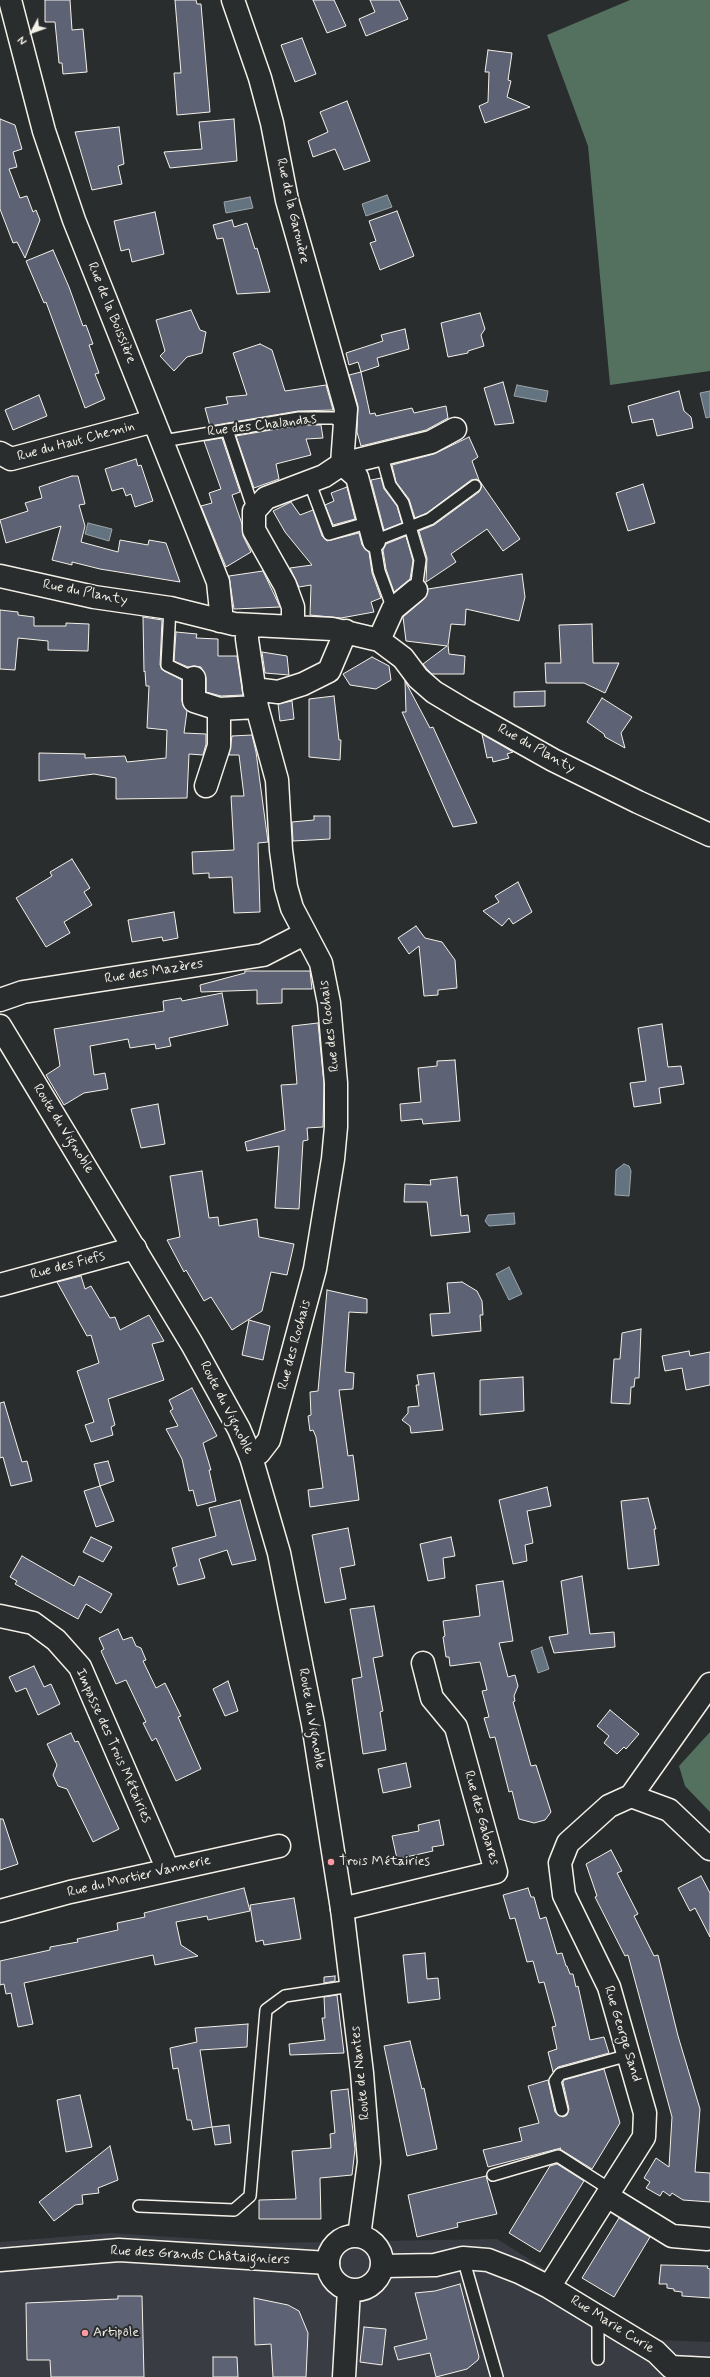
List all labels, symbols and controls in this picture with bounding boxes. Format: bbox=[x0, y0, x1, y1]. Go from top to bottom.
north arrow bbox=[12, 12, 52, 52]
text: N bbox=[15, 33, 31, 47]
street label: Rue de la Garouère bbox=[272, 156, 312, 266]
street label: Rue de la Boissière bbox=[83, 260, 139, 366]
street label: Rue des Chalandas bbox=[206, 411, 318, 441]
street label: Rue du Haut Chemin bbox=[15, 418, 137, 466]
street label: Rue du Planty bbox=[41, 577, 129, 609]
street label: Rue du Planty bbox=[494, 721, 578, 777]
street label: Rue des Mazères bbox=[103, 956, 205, 988]
street label: Rue des Rochais bbox=[316, 979, 344, 1073]
street label: Route du Vignoble bbox=[29, 1081, 97, 1177]
street label: Rue des Fiefs bbox=[29, 1248, 107, 1284]
street label: Rue des Rochais bbox=[275, 1298, 315, 1392]
street label: Route du Vignoble bbox=[195, 1359, 257, 1457]
street label: Impasse des Trois Métairies bbox=[71, 1666, 155, 1826]
street label: Route du Vignoble bbox=[294, 1667, 328, 1771]
street label: Rue des Gabares bbox=[460, 1769, 502, 1867]
street label: Rue du Mortier Vannerie bbox=[66, 1852, 212, 1902]
place label: Trois Métairies bbox=[339, 1854, 430, 1870]
marker: Trois Métairies bbox=[326, 1857, 336, 1867]
street label: Rue George Sand bbox=[599, 1984, 645, 2084]
street label: Route de Nantes bbox=[348, 2025, 374, 2121]
street label: Rue des Grands Châtaigniers bbox=[110, 2243, 290, 2269]
street label: Rue Marie Curie bbox=[567, 2292, 657, 2358]
place label: Artipôle bbox=[93, 2325, 139, 2341]
marker: Artipôle bbox=[80, 2328, 90, 2338]

